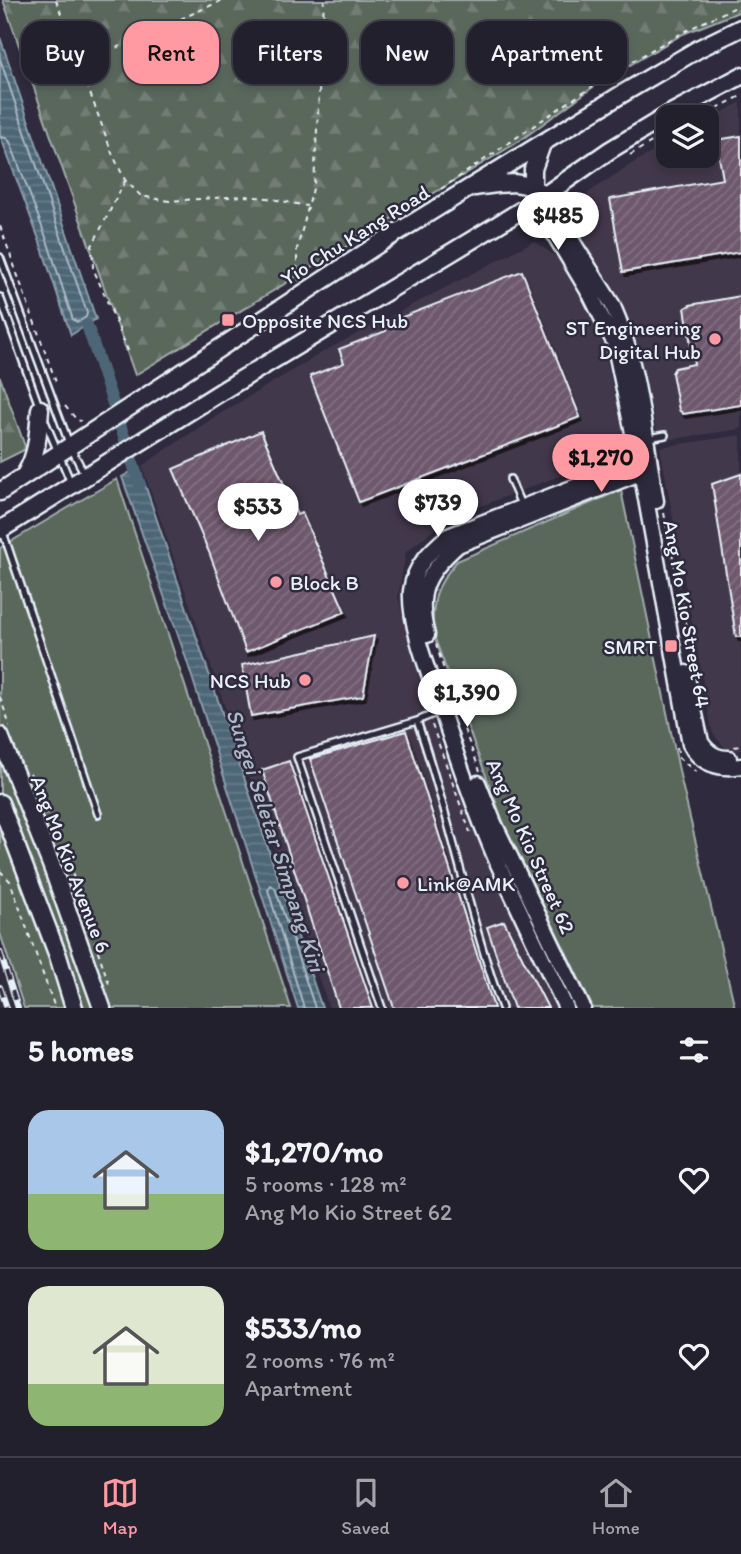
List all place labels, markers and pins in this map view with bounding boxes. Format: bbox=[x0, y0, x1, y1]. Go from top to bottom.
pin: $485 bbox=[517, 192, 599, 252]
place label: Opposite NCS Hub bbox=[242, 308, 408, 333]
marker: Opposite NCS Hub bbox=[220, 312, 236, 328]
place label: ST Engineering Digital Hub bbox=[566, 315, 701, 364]
marker: ST Engineering Digital Hub bbox=[707, 331, 723, 347]
pin: $1,270 bbox=[544, 434, 658, 494]
pin: $739 bbox=[397, 480, 479, 539]
pin: $533 bbox=[217, 484, 299, 543]
place label: Block B bbox=[290, 570, 359, 595]
marker: Block B bbox=[268, 574, 284, 590]
place label: SMRT bbox=[604, 634, 657, 659]
marker: SMRT bbox=[663, 638, 679, 654]
place label: NCS Hub bbox=[210, 668, 291, 693]
pin: $1,390 bbox=[410, 670, 524, 729]
marker: NCS Hub bbox=[297, 672, 313, 688]
place label: Link@AMK bbox=[417, 871, 516, 896]
marker: Link@AMK bbox=[395, 875, 411, 891]

